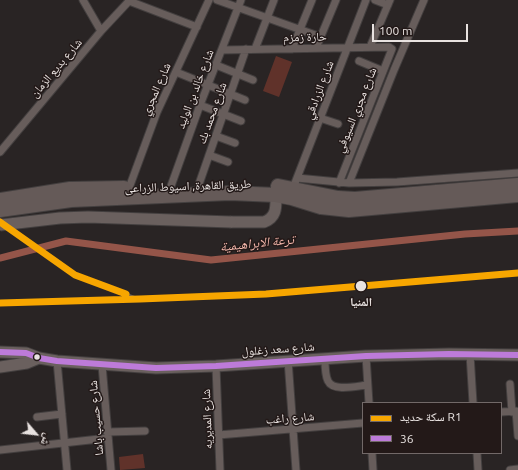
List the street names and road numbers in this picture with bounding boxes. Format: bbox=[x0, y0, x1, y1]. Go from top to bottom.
street label: حارة زمزم bbox=[283, 29, 327, 45]
street label: شارع بديع الزمان bbox=[27, 35, 85, 101]
street label: شارع خالد بن الوليد bbox=[173, 47, 217, 131]
street label: شارع الزرادقي bbox=[301, 59, 337, 121]
street label: شارع المجري bbox=[138, 60, 174, 118]
street label: شارع مجري السيوفي bbox=[332, 65, 380, 155]
street label: شارع محمد بك bbox=[194, 80, 230, 146]
street label: طريق القاهرة, اسيوط الزراعى bbox=[124, 177, 252, 195]
street label: شارع سعد زغلول bbox=[241, 339, 315, 359]
street label: شارع حسيب باشا bbox=[86, 380, 106, 456]
street label: شارع المديريه bbox=[199, 389, 215, 449]
street label: شارع راغب bbox=[265, 409, 315, 427]

